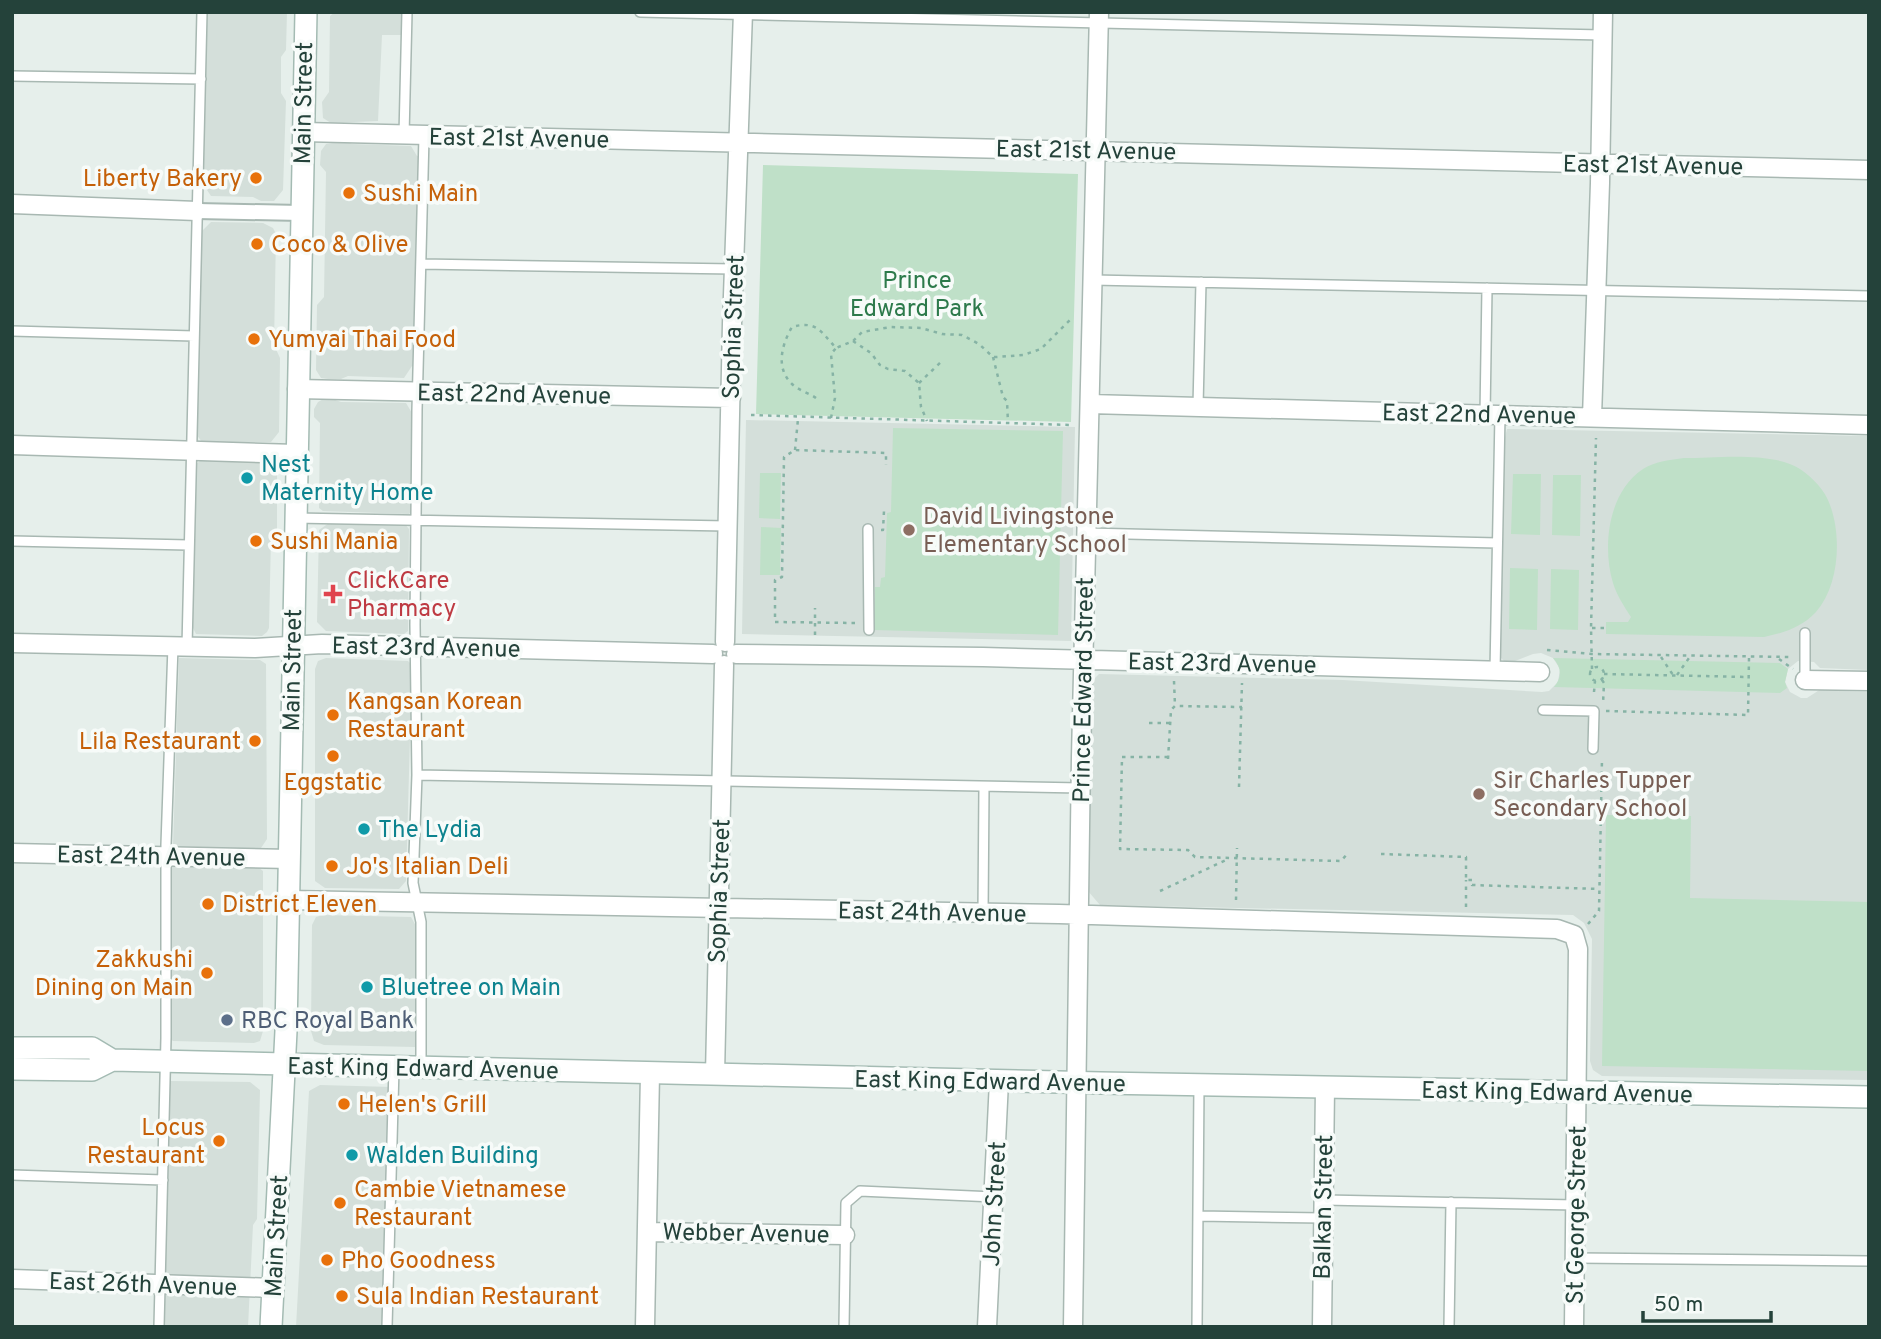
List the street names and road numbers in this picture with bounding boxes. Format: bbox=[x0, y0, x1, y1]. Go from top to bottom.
street label: Main Street bbox=[289, 42, 321, 165]
street label: East 21st Avenue bbox=[428, 123, 610, 157]
street label: East 21st Avenue bbox=[995, 135, 1177, 169]
street label: East 21st Avenue bbox=[1562, 150, 1744, 184]
street label: Sophia Street bbox=[717, 254, 753, 400]
street label: East 22nd Avenue bbox=[417, 379, 611, 413]
street label: East 22nd Avenue bbox=[1382, 399, 1576, 433]
street label: Prince Edward Street bbox=[1068, 577, 1102, 803]
street label: Main Street bbox=[278, 609, 310, 732]
street label: East 23rd Avenue bbox=[331, 632, 521, 666]
street label: East 23rd Avenue bbox=[1127, 648, 1317, 682]
street label: Sophia Street bbox=[703, 818, 739, 964]
street label: East 24th Avenue bbox=[56, 841, 246, 875]
street label: East 24th Avenue bbox=[837, 897, 1027, 931]
street label: East King Edward Avenue bbox=[287, 1053, 559, 1087]
street label: East King Edward Avenue bbox=[854, 1066, 1126, 1100]
street label: East King Edward Avenue bbox=[1421, 1077, 1693, 1111]
street label: St George Street bbox=[1561, 1125, 1595, 1305]
street label: Balkan Street bbox=[1309, 1134, 1341, 1280]
street label: John Street bbox=[978, 1141, 1014, 1268]
street label: Main Street bbox=[260, 1174, 296, 1298]
street label: Webber Avenue bbox=[662, 1219, 830, 1251]
street label: East 26th Avenue bbox=[48, 1268, 238, 1304]

